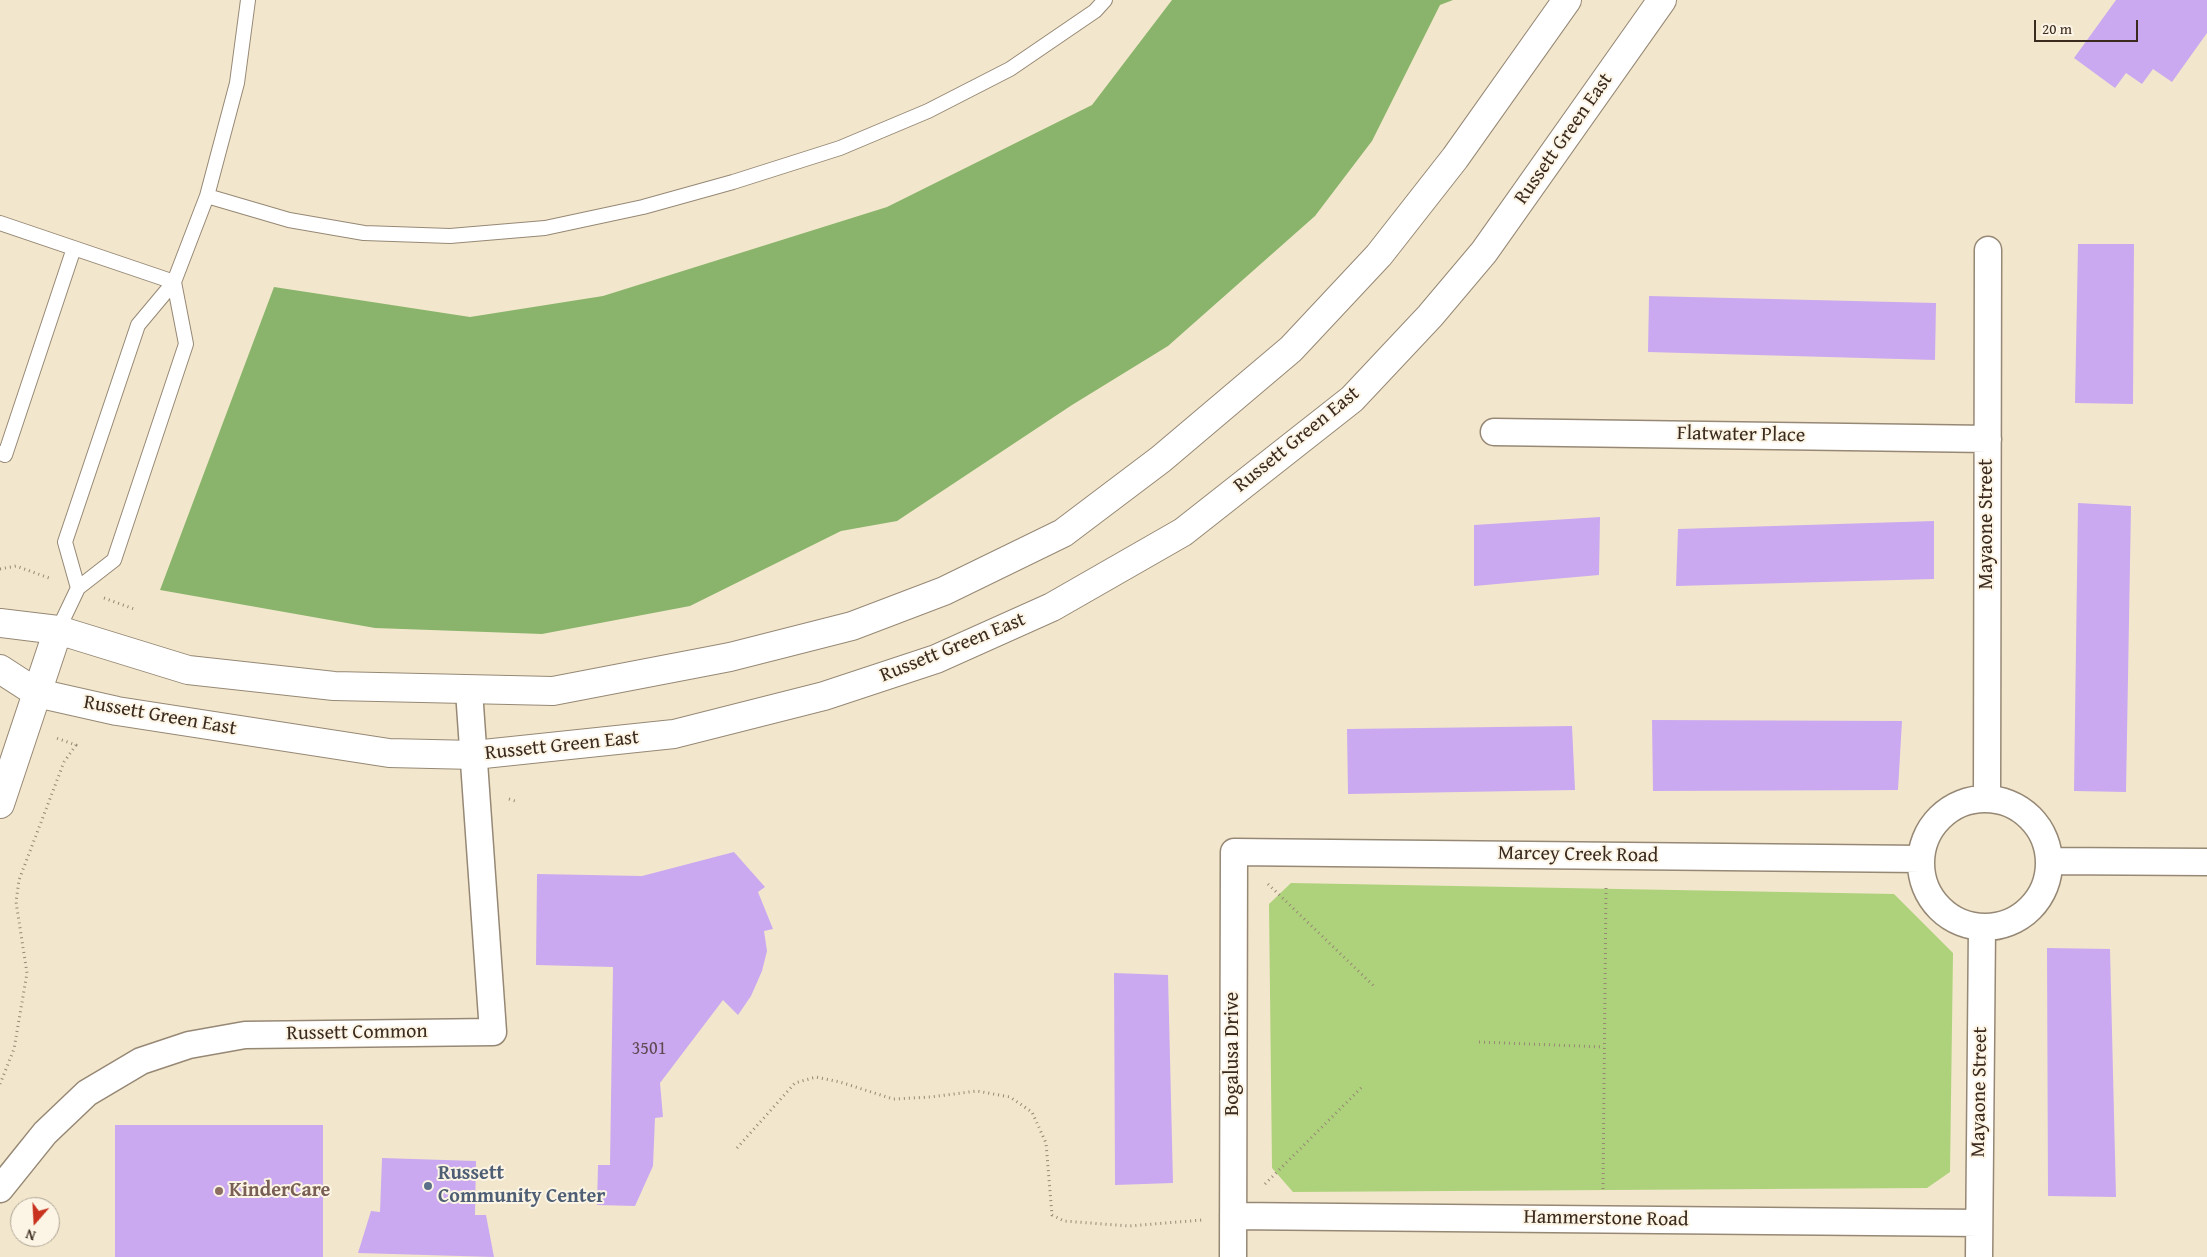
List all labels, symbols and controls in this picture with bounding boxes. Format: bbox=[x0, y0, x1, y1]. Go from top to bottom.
scale bar bbox=[2037, 10, 2141, 42]
text: 20 m bbox=[2042, 18, 2072, 39]
street label: Russett Green East bbox=[1510, 69, 1618, 209]
street label: Russett Green East bbox=[1229, 382, 1365, 498]
street label: Flatwater Place bbox=[1677, 422, 1805, 448]
street label: Mayaone Street bbox=[1975, 459, 1999, 589]
street label: Russett Green East bbox=[877, 608, 1029, 688]
street label: Russett Green East bbox=[82, 691, 238, 741]
street label: Russett Green East bbox=[484, 726, 640, 766]
street label: Marcey Creek Road bbox=[1498, 842, 1658, 868]
street label: Bogalusa Drive bbox=[1221, 992, 1245, 1116]
street label: Russett Common bbox=[286, 1020, 428, 1046]
street label: Mayaone Street bbox=[1967, 1026, 1993, 1158]
house number: 3501 bbox=[632, 1038, 666, 1060]
place label: Russett Community Center bbox=[438, 1162, 605, 1209]
place label: KinderCare bbox=[229, 1179, 330, 1203]
marker: Russett Community Center bbox=[422, 1180, 434, 1192]
marker: KinderCare bbox=[213, 1185, 225, 1197]
north arrow bbox=[10, 1197, 60, 1247]
street label: Hammerstone Road bbox=[1523, 1206, 1689, 1232]
text: N bbox=[23, 1224, 38, 1246]

